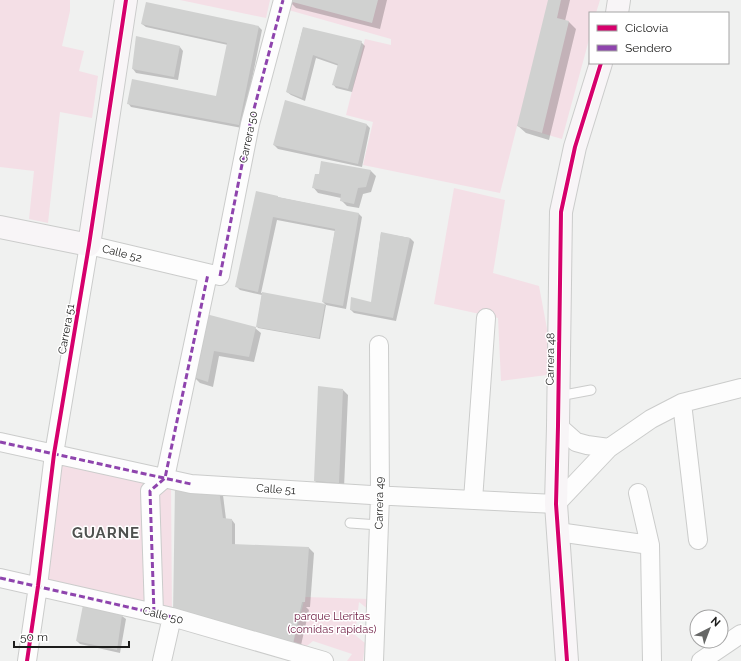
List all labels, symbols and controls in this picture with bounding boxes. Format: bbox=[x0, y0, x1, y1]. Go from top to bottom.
legend bbox=[589, 12, 729, 64]
text: Ciclovía bbox=[625, 21, 668, 35]
text: Sendero bbox=[625, 41, 672, 55]
street label: Carrera 50 bbox=[237, 110, 260, 164]
street label: Calle 52 bbox=[101, 242, 143, 265]
street label: Carrera 51 bbox=[56, 303, 77, 355]
street label: Carrera 48 bbox=[544, 333, 557, 385]
street label: Carrera 49 bbox=[373, 477, 386, 529]
street label: Calle 51 bbox=[256, 482, 296, 497]
district label: GUARNE bbox=[72, 524, 140, 542]
street label: Calle 50 bbox=[141, 604, 185, 627]
north arrow bbox=[689, 609, 729, 649]
park label: parque Lleritas (comidas rapidas) bbox=[288, 610, 376, 636]
text: N bbox=[708, 614, 723, 630]
scale bar bbox=[14, 623, 129, 649]
text: 50 m bbox=[20, 630, 48, 644]

